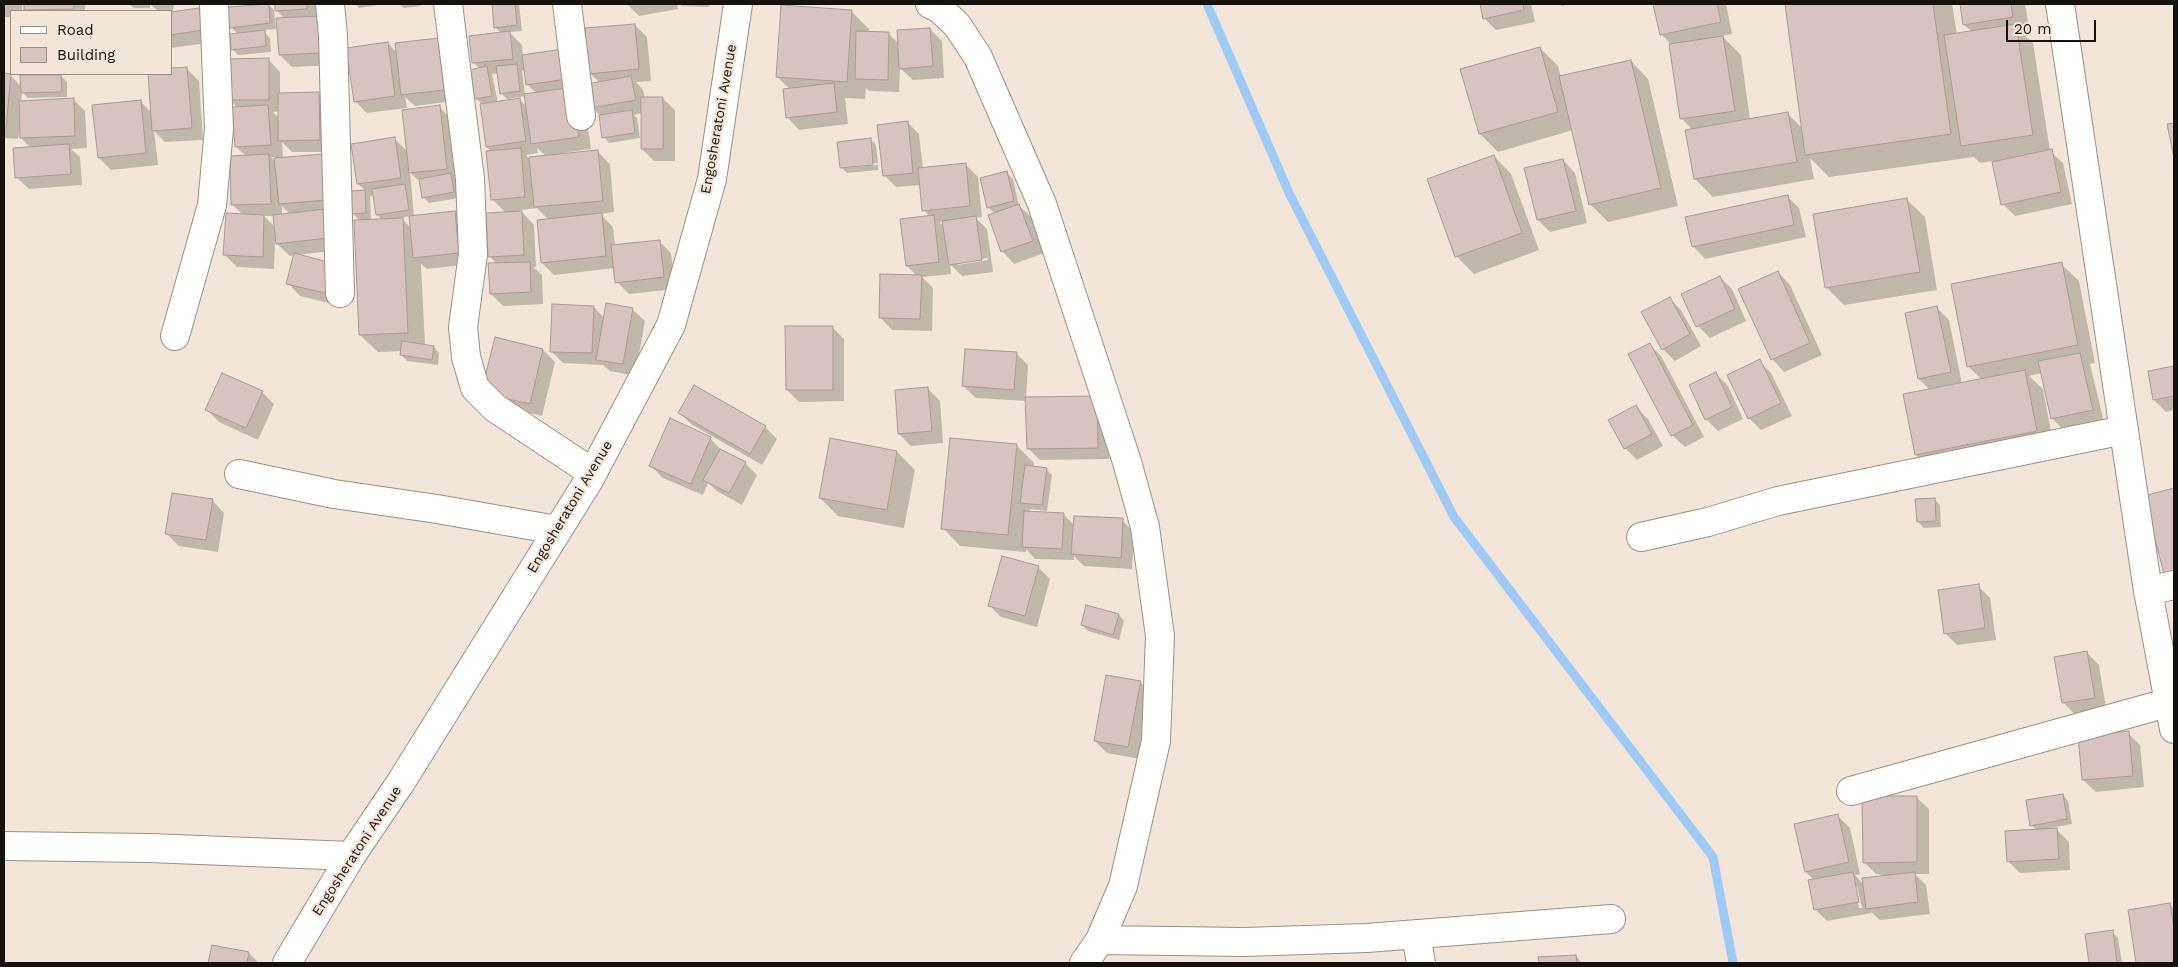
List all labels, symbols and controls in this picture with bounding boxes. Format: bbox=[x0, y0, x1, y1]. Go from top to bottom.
legend bbox=[10, 10, 172, 75]
scale bar bbox=[2008, 10, 2098, 42]
text: 20 m bbox=[2014, 20, 2052, 38]
text: Road bbox=[57, 21, 94, 39]
street label: Engosheratoni Avenue bbox=[698, 43, 740, 195]
text: Building bbox=[57, 46, 115, 64]
street label: Engosheratoni Avenue bbox=[524, 438, 616, 576]
street label: Engosheratoni Avenue bbox=[309, 783, 405, 919]

